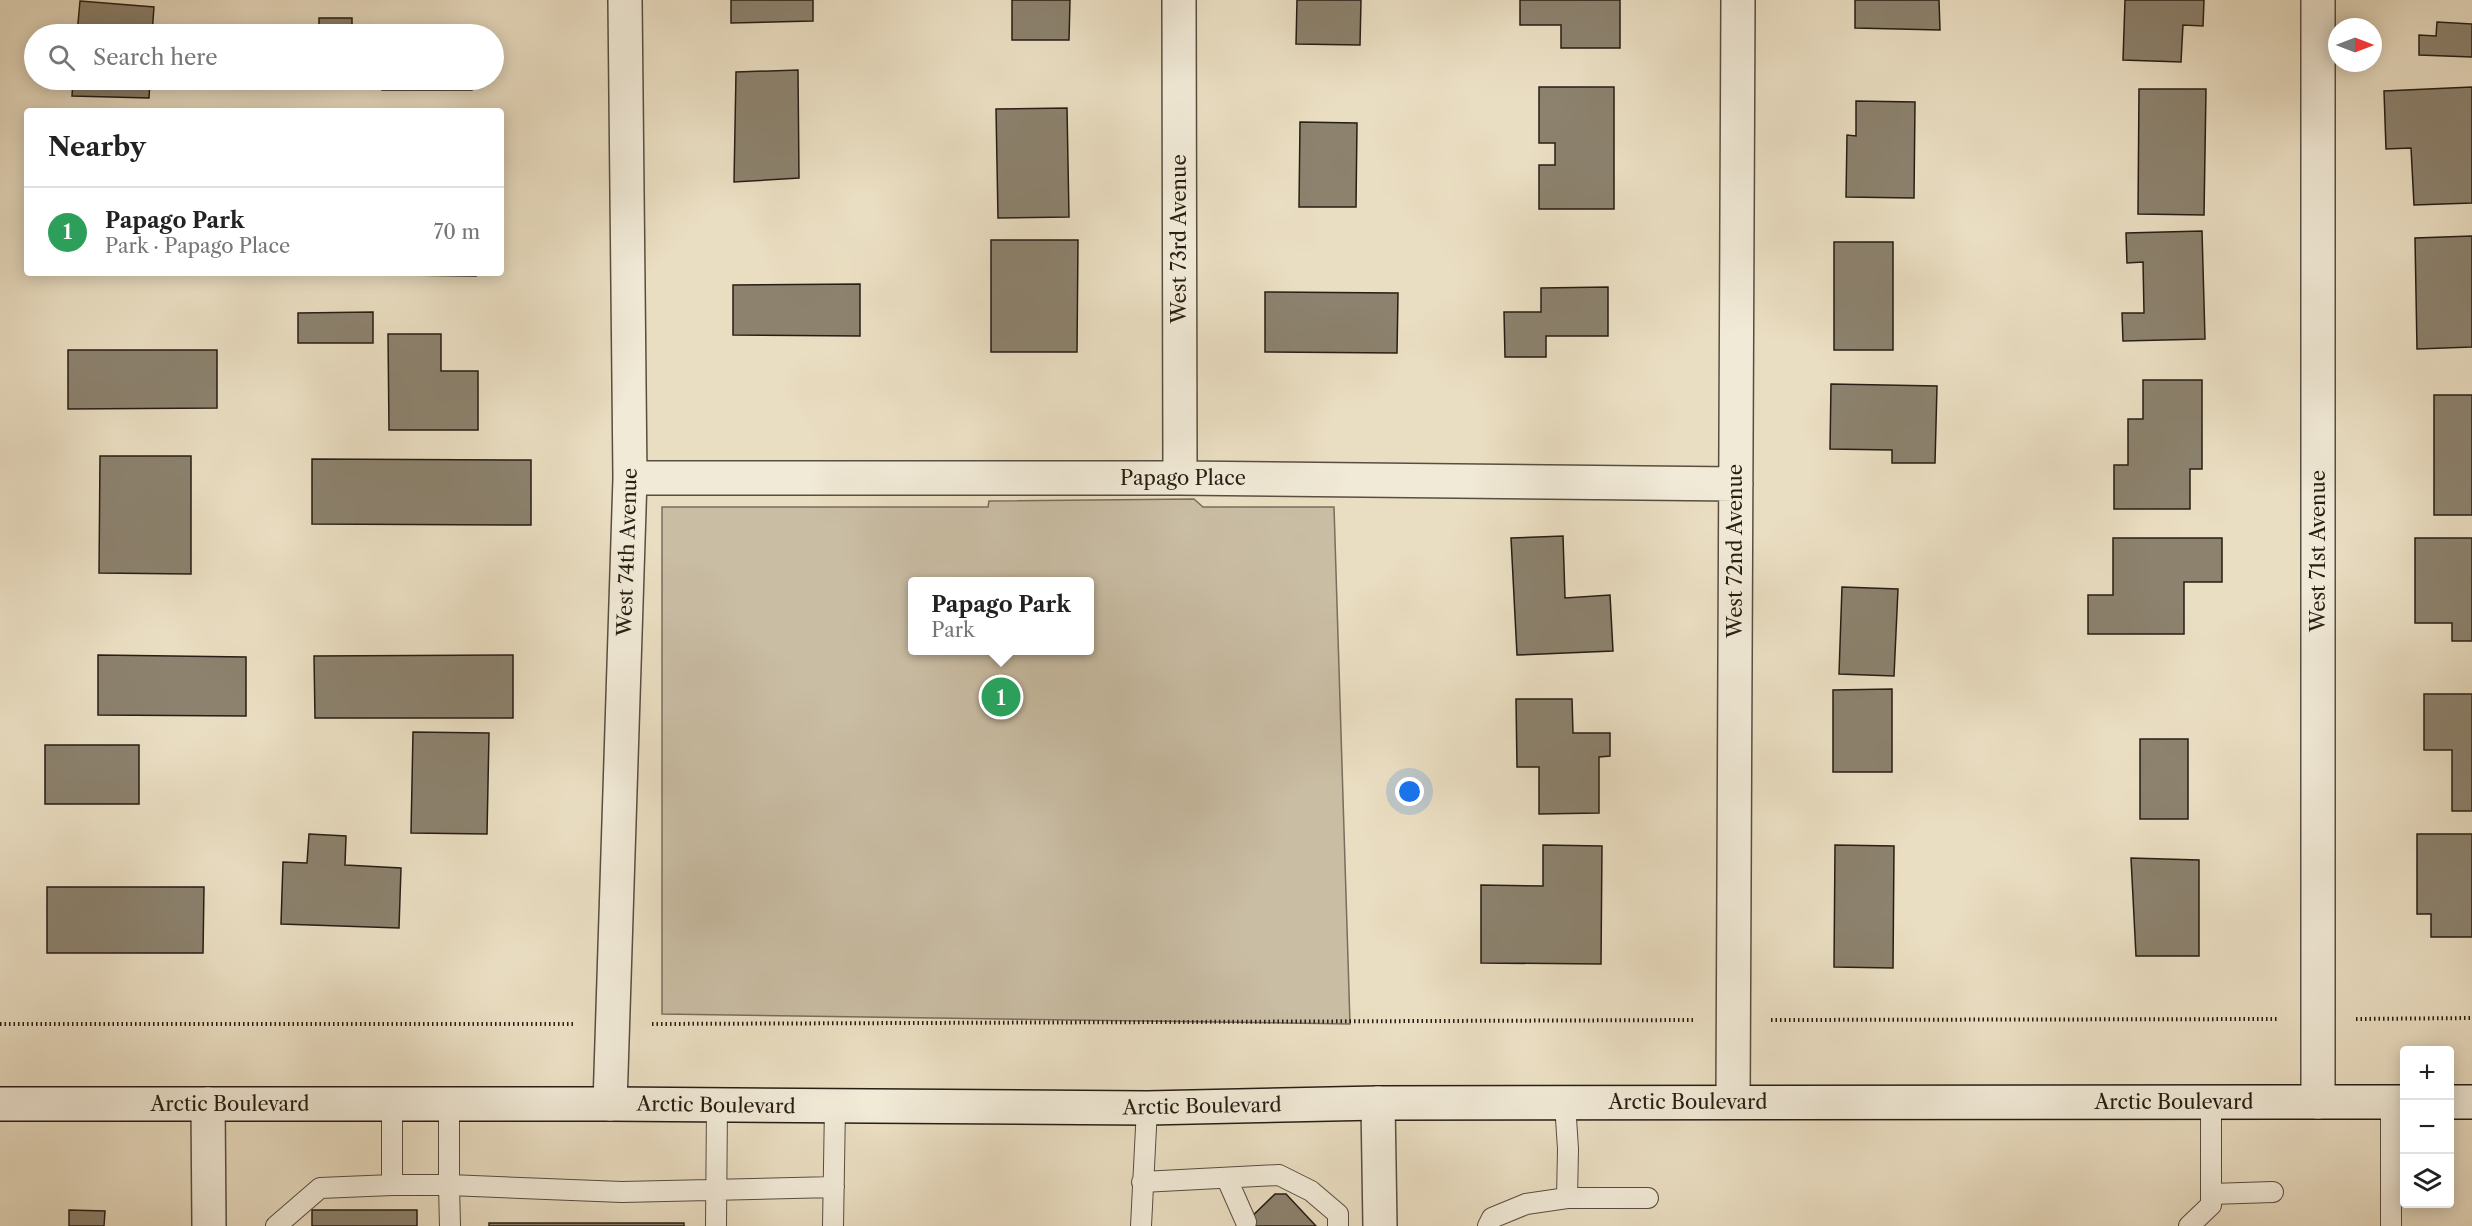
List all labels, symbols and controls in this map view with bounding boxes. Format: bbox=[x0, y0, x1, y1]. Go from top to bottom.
north arrow bbox=[2328, 18, 2382, 72]
search box bbox=[24, 24, 504, 90]
icon: search bbox=[45, 41, 78, 74]
text: Search here bbox=[93, 44, 218, 71]
text: Nearby bbox=[48, 131, 146, 163]
street label: West 73rd Avenue bbox=[1167, 154, 1191, 325]
text: Papago Park bbox=[105, 207, 245, 234]
text: 1 bbox=[63, 220, 72, 244]
text: 70 m bbox=[434, 220, 480, 244]
text: Park · Papago Place bbox=[105, 234, 290, 258]
street label: West 72nd Avenue bbox=[1723, 464, 1747, 639]
street label: Papago Place bbox=[1120, 466, 1246, 490]
street label: West 74th Avenue bbox=[612, 467, 642, 638]
street label: West 71st Avenue bbox=[2306, 470, 2330, 633]
popup bbox=[908, 577, 1094, 655]
text: Papago Park bbox=[931, 591, 1071, 618]
text: Park bbox=[931, 618, 975, 642]
pin: 1 bbox=[982, 674, 1020, 720]
your location bbox=[1395, 777, 1424, 806]
map controls bbox=[2400, 1046, 2454, 1208]
button: + bbox=[2400, 1046, 2454, 1100]
street label: Arctic Boulevard bbox=[1608, 1090, 1767, 1114]
street label: Arctic Boulevard bbox=[2094, 1090, 2253, 1114]
street label: Arctic Boulevard bbox=[150, 1092, 309, 1116]
street label: Arctic Boulevard bbox=[635, 1092, 796, 1118]
street label: Arctic Boulevard bbox=[1121, 1093, 1282, 1119]
button: − bbox=[2400, 1100, 2454, 1154]
button: layers bbox=[2400, 1154, 2454, 1208]

